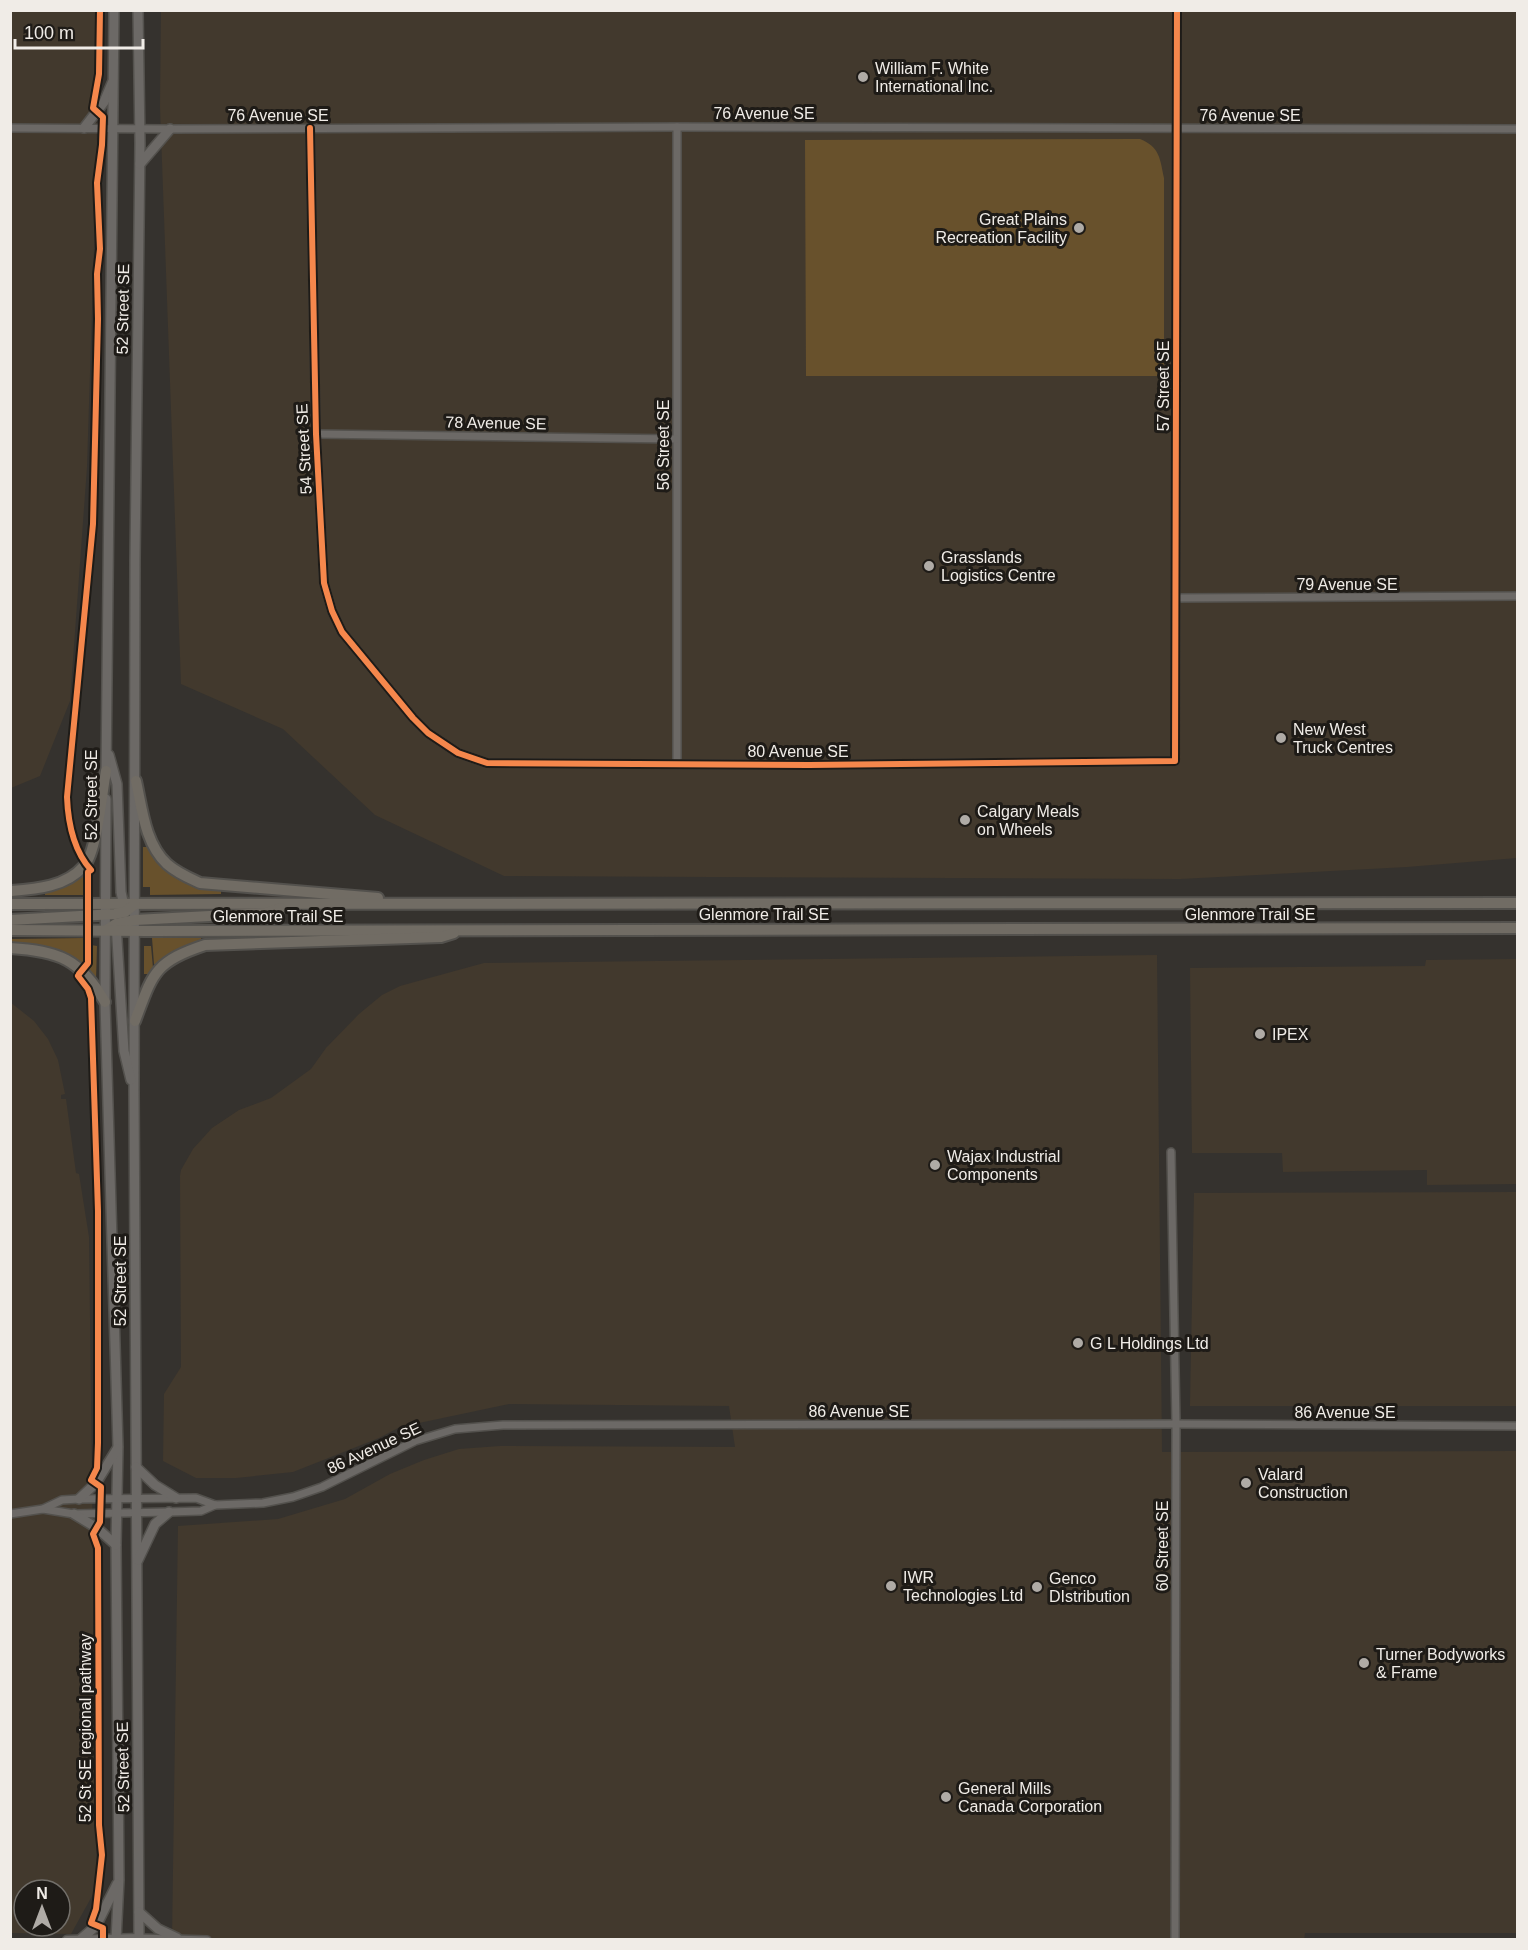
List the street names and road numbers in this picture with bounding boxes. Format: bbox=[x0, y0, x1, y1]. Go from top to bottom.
street label: 76 Avenue SE bbox=[713, 105, 815, 122]
street label: 76 Avenue SE bbox=[227, 107, 329, 124]
street label: 76 Avenue SE bbox=[1199, 107, 1301, 124]
street label: 52 Street SE bbox=[114, 263, 132, 355]
street label: 57 Street SE bbox=[1155, 341, 1172, 431]
street label: 56 Street SE bbox=[655, 400, 672, 490]
street label: 54 Street SE bbox=[293, 403, 315, 495]
street label: 78 Avenue SE bbox=[445, 414, 547, 432]
street label: 79 Avenue SE bbox=[1296, 576, 1398, 593]
street label: 80 Avenue SE bbox=[747, 743, 849, 760]
street label: 52 Street SE bbox=[83, 750, 100, 840]
street label: Glenmore Trail SE bbox=[699, 906, 829, 923]
street label: Glenmore Trail SE bbox=[1185, 906, 1315, 923]
street label: Glenmore Trail SE bbox=[213, 908, 343, 925]
street label: 52 Street SE bbox=[112, 1236, 129, 1326]
street label: 86 Avenue SE bbox=[808, 1403, 910, 1420]
street label: 86 Avenue SE bbox=[1294, 1404, 1396, 1421]
street label: 86 Avenue SE bbox=[325, 1419, 423, 1477]
street label: 60 Street SE bbox=[1154, 1501, 1171, 1591]
street label: 52 St SE regional pathway bbox=[77, 1634, 94, 1822]
street label: 52 Street SE bbox=[114, 1721, 132, 1813]

